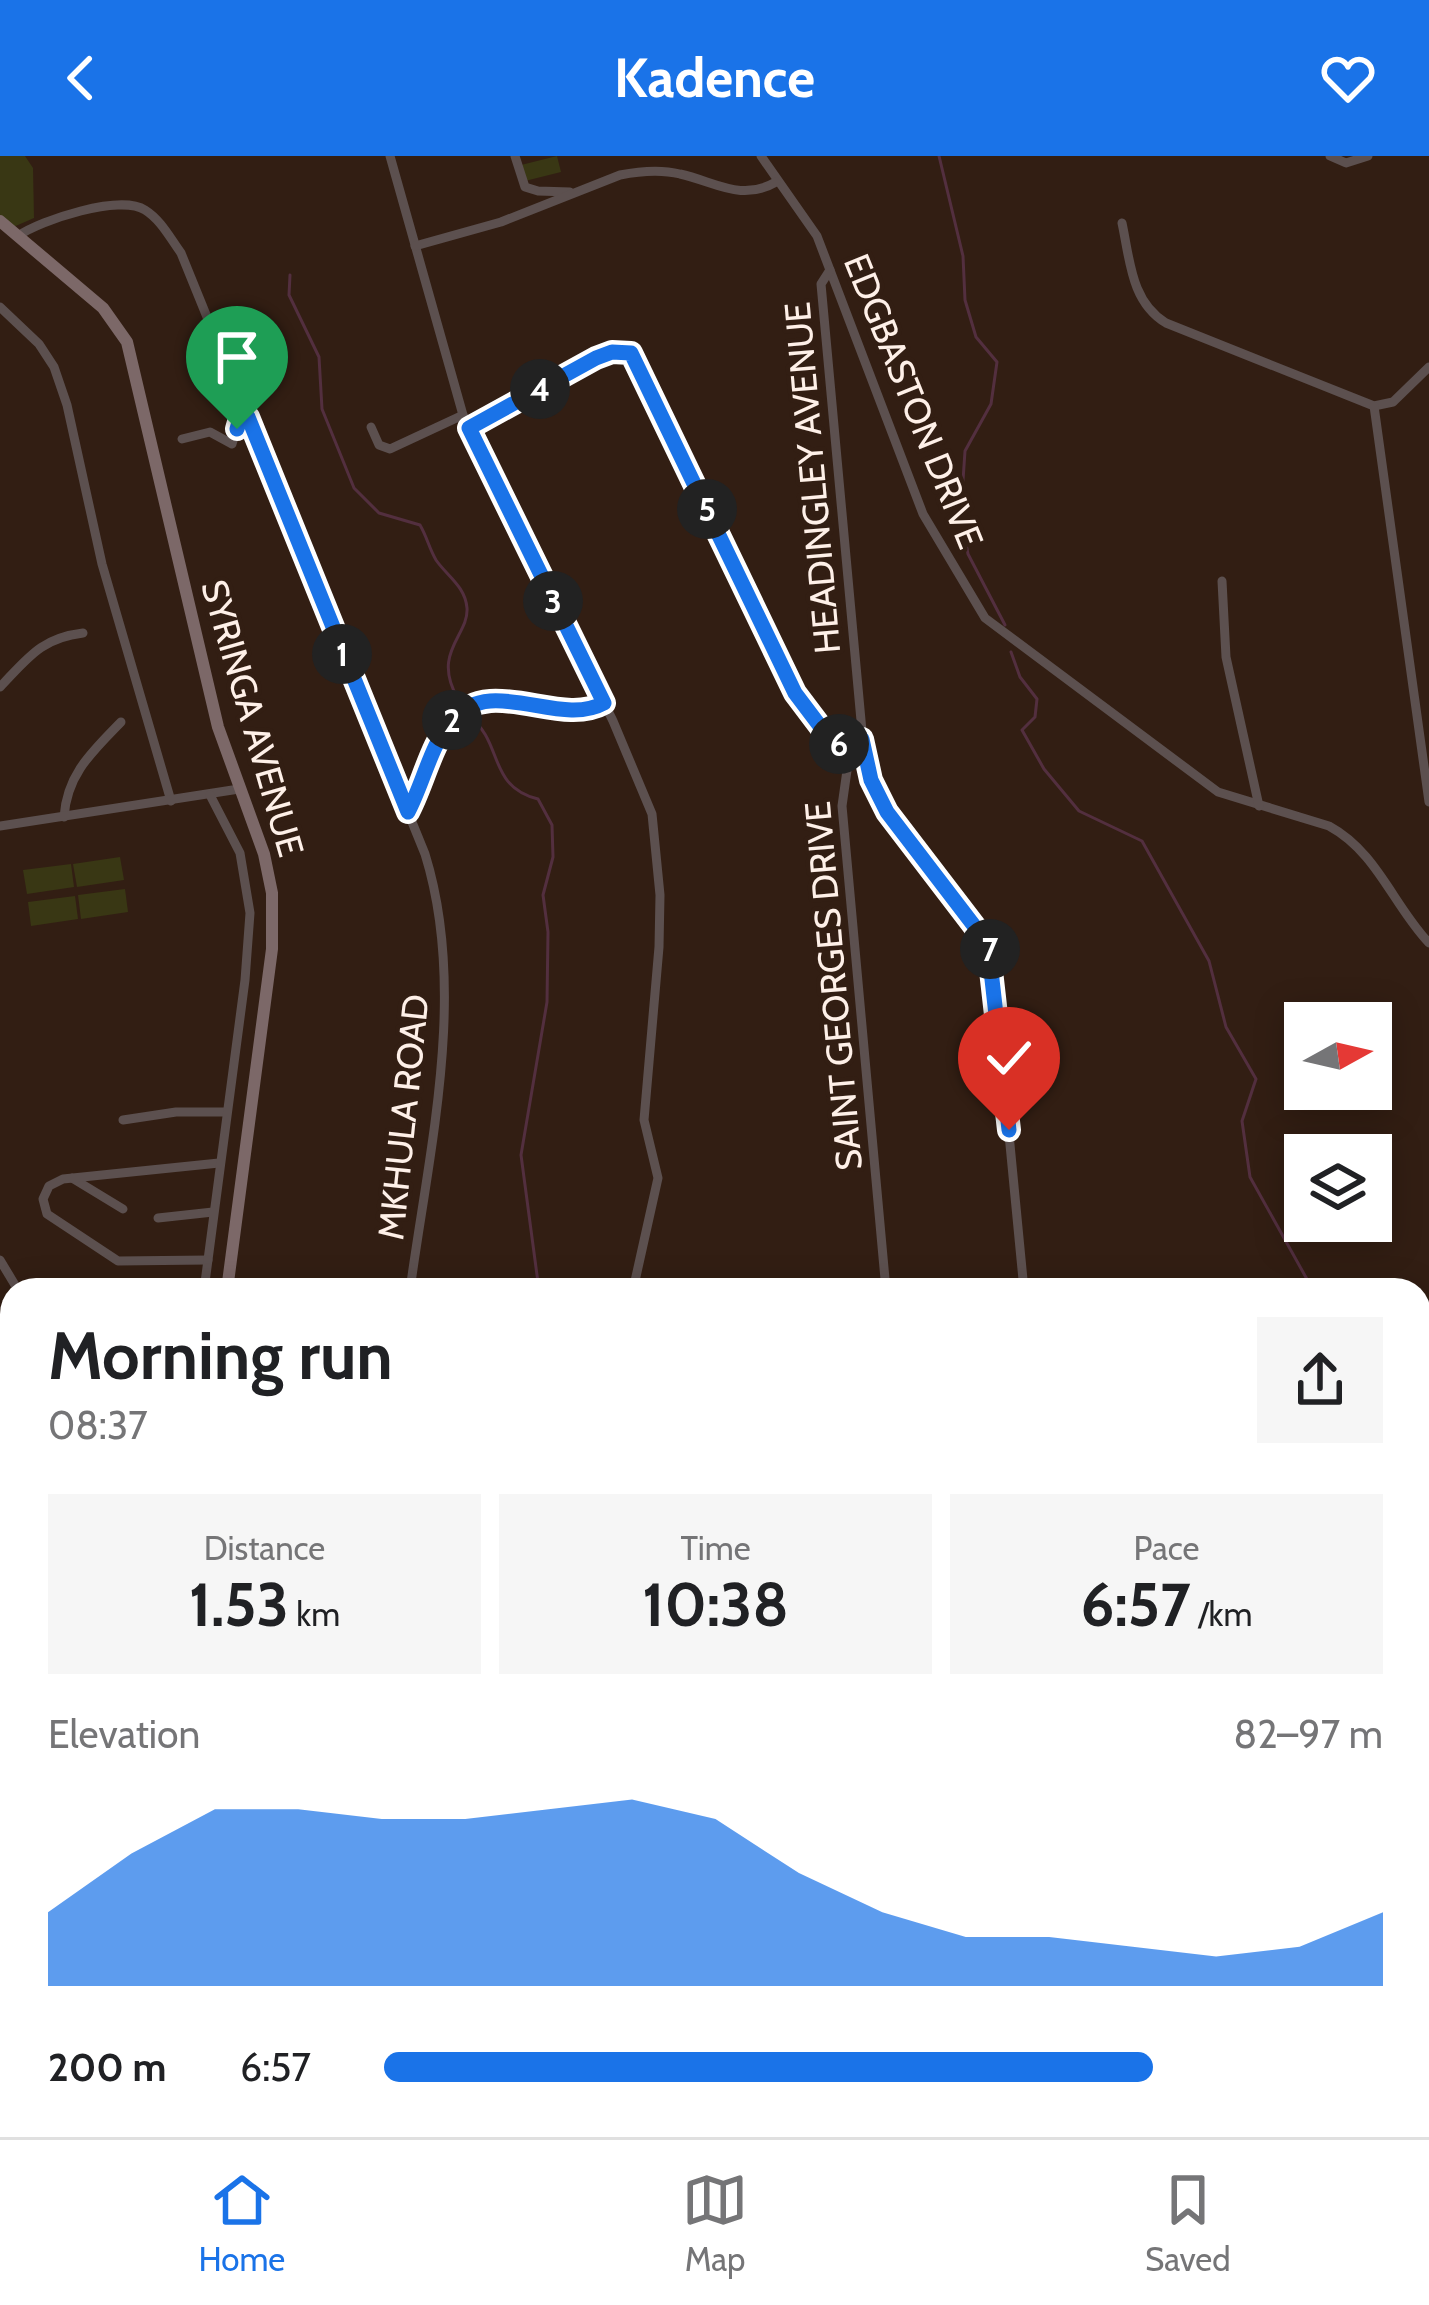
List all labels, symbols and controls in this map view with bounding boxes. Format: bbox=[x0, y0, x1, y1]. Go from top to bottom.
icon: back bbox=[48, 45, 114, 111]
text: Kadence bbox=[614, 45, 815, 111]
icon: heart bbox=[1315, 45, 1381, 111]
street label: EDGBASTON DRIVE bbox=[835, 247, 993, 555]
street label: HEADINGLEY AVENUE bbox=[775, 300, 849, 656]
pin bbox=[186, 306, 288, 429]
icon: arrive bbox=[204, 324, 270, 390]
pin: 4 bbox=[510, 359, 570, 419]
text: 4 bbox=[530, 369, 550, 409]
pin: 5 bbox=[677, 479, 737, 539]
text: 5 bbox=[698, 489, 716, 529]
pin: 3 bbox=[523, 571, 583, 631]
street label: SYRINGA AVENUE bbox=[192, 575, 314, 861]
text: 3 bbox=[544, 581, 562, 621]
pin: 1 bbox=[312, 624, 372, 684]
text: 1 bbox=[336, 634, 348, 674]
pin: 2 bbox=[422, 690, 482, 750]
text: 2 bbox=[443, 700, 461, 740]
pin: 6 bbox=[809, 714, 869, 774]
text: 6 bbox=[830, 724, 848, 764]
street label: SAINT GEORGES DRIVE bbox=[795, 800, 871, 1172]
pin: 7 bbox=[960, 919, 1020, 979]
text: 7 bbox=[982, 929, 998, 969]
street label: MKHULA ROAD bbox=[368, 992, 438, 1242]
north arrow bbox=[1284, 1002, 1392, 1110]
map controls bbox=[1284, 1002, 1392, 1242]
pin bbox=[958, 1007, 1060, 1130]
icon: check bbox=[976, 1025, 1042, 1091]
button: layers bbox=[1284, 1134, 1392, 1242]
text: Morning run bbox=[48, 1315, 393, 1396]
button: share bbox=[1257, 1317, 1383, 1443]
text: 08:37 bbox=[48, 1401, 148, 1449]
text: Distance bbox=[204, 1528, 325, 1568]
text: Time bbox=[680, 1528, 751, 1568]
text: Pace bbox=[1134, 1528, 1199, 1568]
text: 1.53 bbox=[189, 1568, 289, 1641]
text: 10:38 bbox=[642, 1568, 789, 1641]
text: 6:57 bbox=[1081, 1568, 1191, 1641]
text: km bbox=[289, 1594, 340, 1634]
text: /km bbox=[1191, 1594, 1252, 1634]
text: Elevation bbox=[48, 1710, 200, 1758]
text: 82–97 m bbox=[1234, 1710, 1383, 1758]
text: 200 m bbox=[48, 2043, 166, 2091]
text: 6:57 bbox=[240, 2043, 311, 2091]
tab: Home bbox=[198, 2167, 285, 2279]
tab: Map bbox=[682, 2167, 748, 2279]
tab: Saved bbox=[1145, 2167, 1231, 2279]

